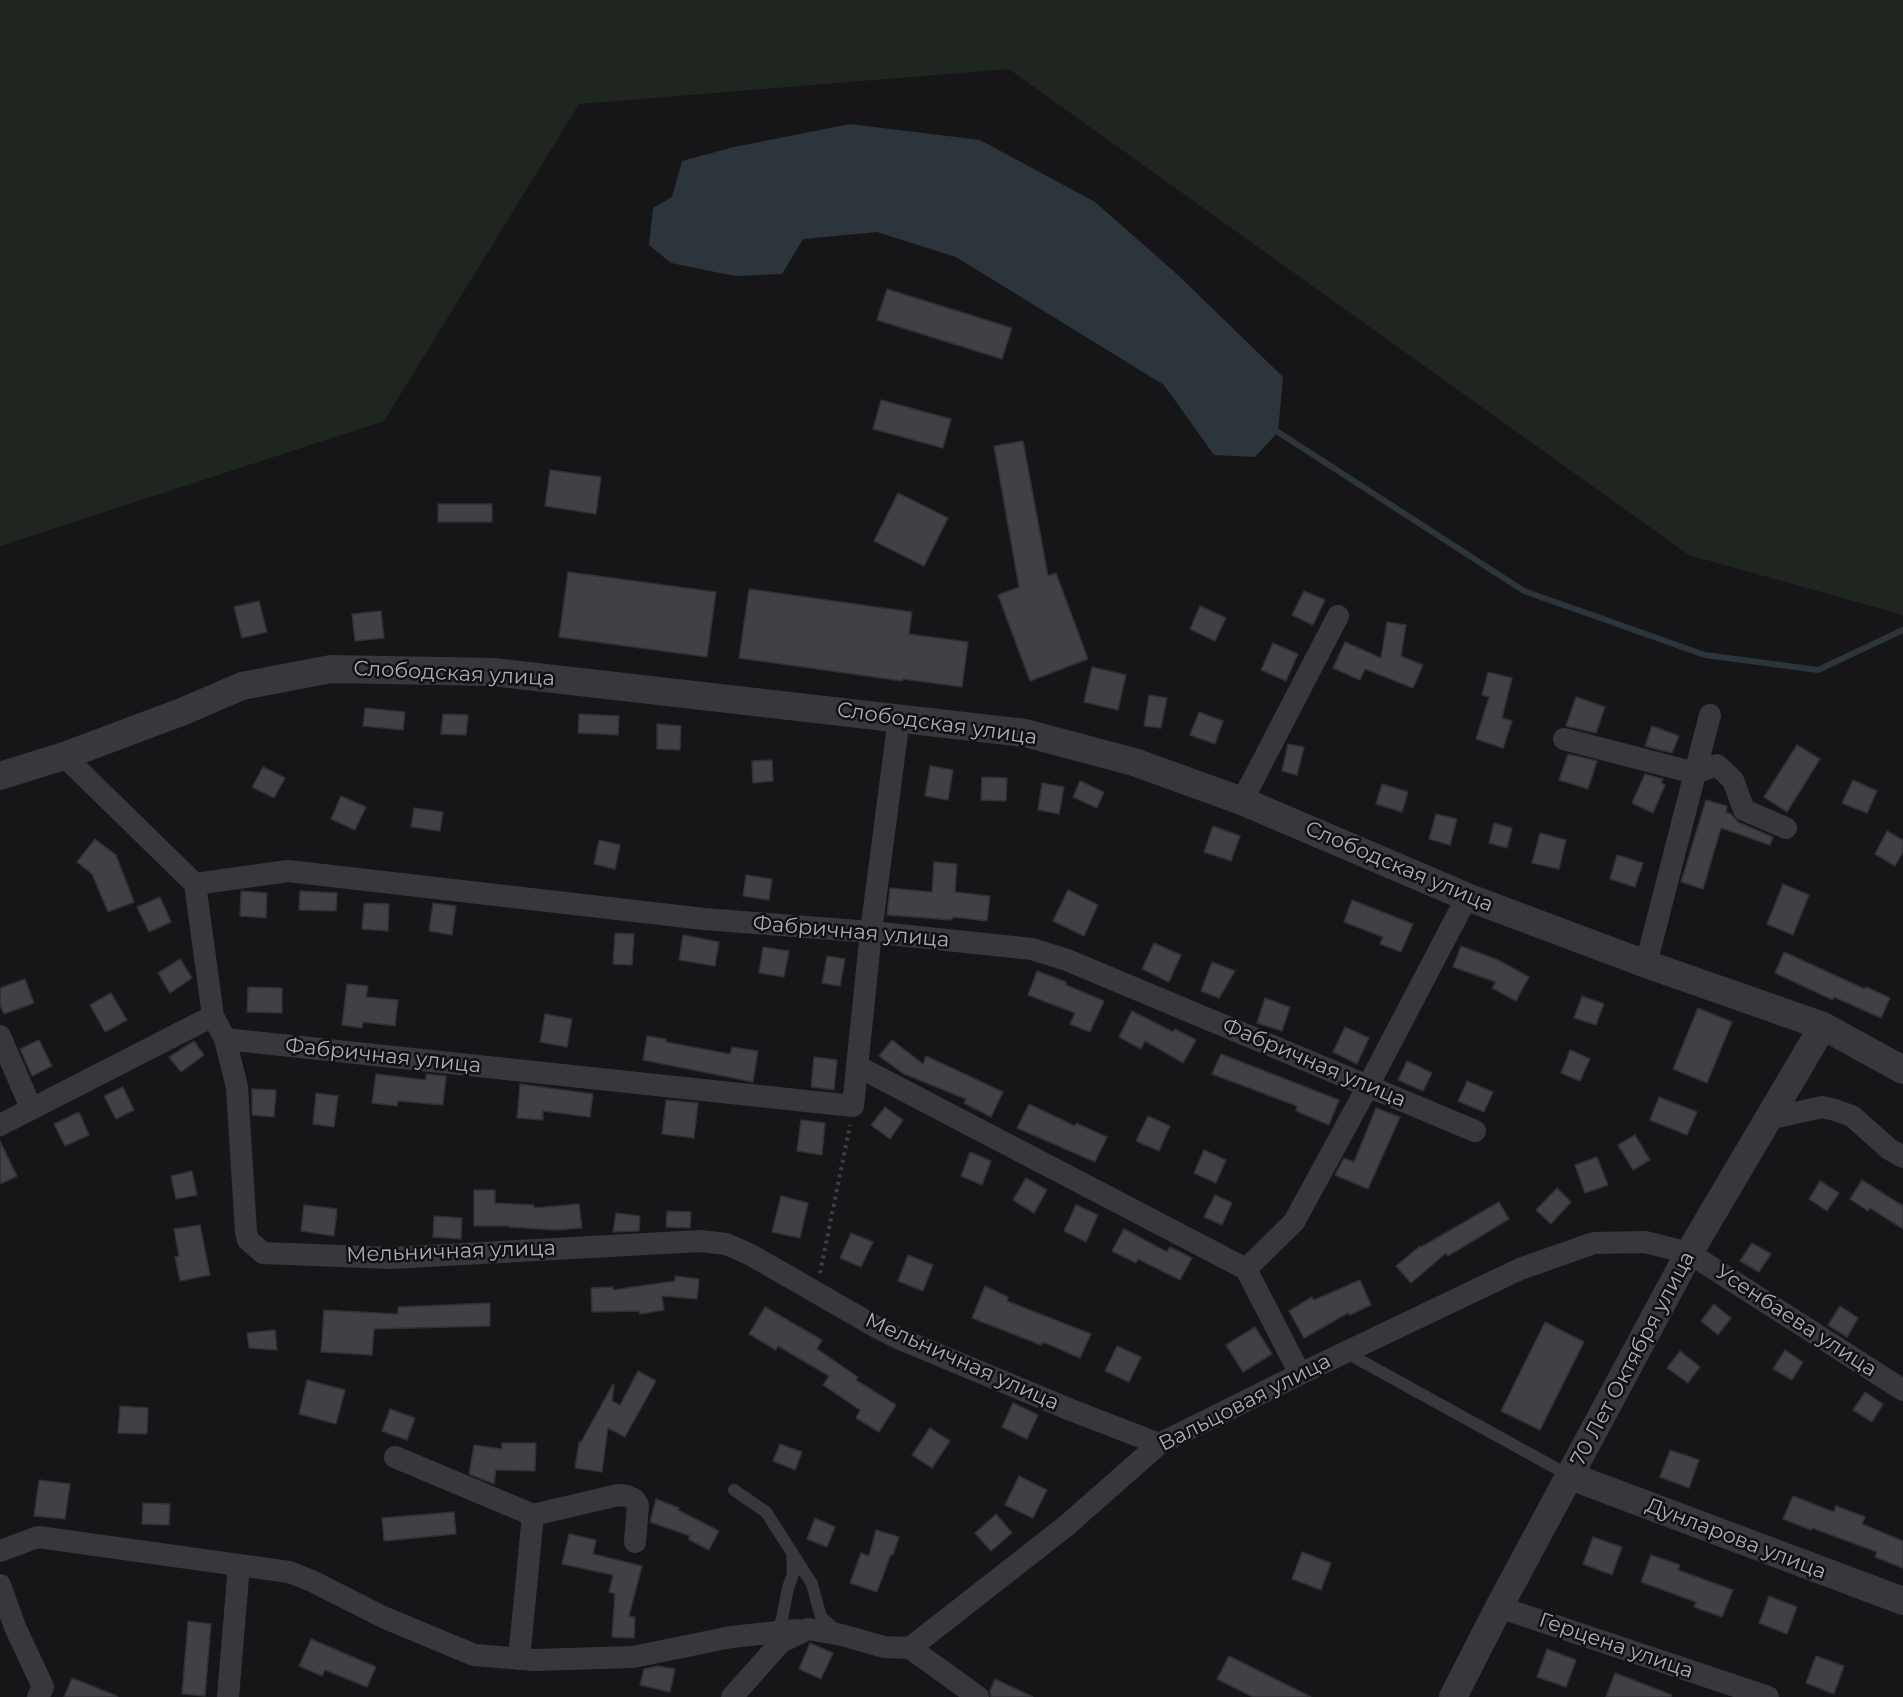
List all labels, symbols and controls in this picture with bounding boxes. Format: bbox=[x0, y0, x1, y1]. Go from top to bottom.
street label: Слободская улица bbox=[353, 656, 555, 692]
street label: Слободская улица bbox=[835, 697, 1039, 751]
street label: Слободская улица bbox=[1301, 816, 1497, 918]
street label: Фабричная улица bbox=[752, 911, 950, 953]
street label: Фабричная улица bbox=[1218, 1013, 1410, 1113]
street label: Фабричная улица bbox=[284, 1033, 482, 1079]
street label: Мельничная улица bbox=[346, 1236, 556, 1268]
street label: 70 Лет Октября улица bbox=[1566, 1247, 1700, 1471]
street label: Усенбаева улица bbox=[1711, 1260, 1881, 1382]
street label: Мельничная улица bbox=[861, 1308, 1063, 1416]
street label: Вальцовая улица bbox=[1155, 1349, 1335, 1457]
street label: Дунларова улица bbox=[1642, 1493, 1830, 1585]
street label: Герцена улица bbox=[1535, 1608, 1697, 1684]

